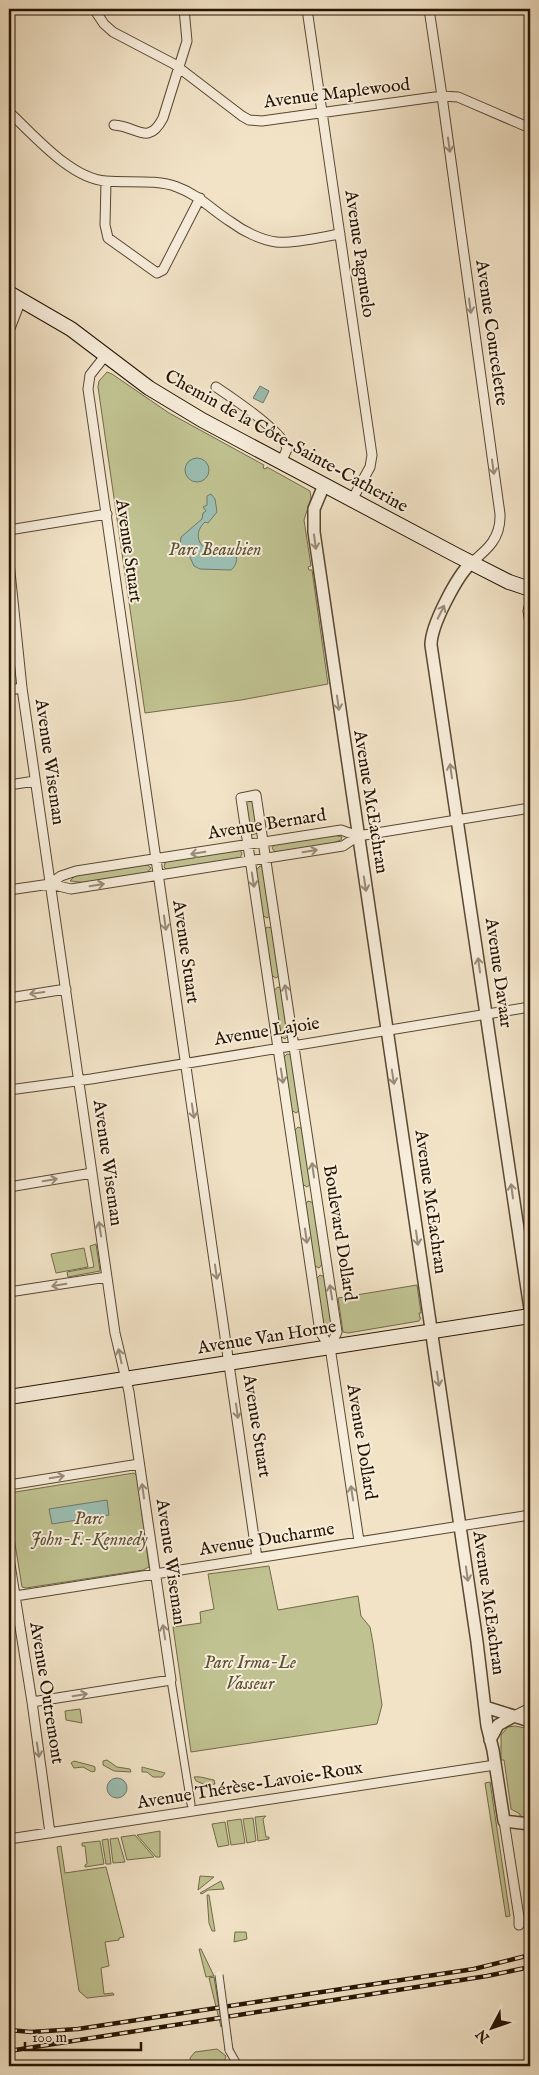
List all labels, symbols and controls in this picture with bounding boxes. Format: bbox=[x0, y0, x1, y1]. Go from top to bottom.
street label: Avenue Maplewood bbox=[262, 74, 412, 115]
one-way arrow bbox=[444, 136, 454, 152]
street label: Avenue Pagnuelo bbox=[339, 188, 379, 319]
street label: Avenue Courcelette bbox=[469, 258, 513, 407]
one-way arrow bbox=[466, 297, 476, 313]
street label: Chemin de la Côte-Sainte-Catherine bbox=[160, 365, 412, 519]
one-way arrow bbox=[489, 458, 499, 474]
street label: Avenue Stuart bbox=[109, 497, 147, 604]
one-way arrow bbox=[310, 533, 320, 549]
park label: Parc Beaubien bbox=[168, 539, 262, 562]
one-way arrow bbox=[436, 605, 446, 620]
one-way arrow bbox=[333, 694, 343, 710]
street label: Avenue Wiseman bbox=[29, 697, 69, 827]
street label: Avenue McEachran bbox=[347, 728, 393, 876]
one-way arrow bbox=[445, 764, 455, 780]
street label: Avenue Bernard bbox=[205, 804, 328, 846]
one-way arrow bbox=[301, 846, 317, 856]
one-way arrow bbox=[191, 848, 207, 858]
one-way arrow bbox=[249, 872, 259, 888]
one-way arrow bbox=[360, 875, 370, 891]
one-way arrow bbox=[89, 879, 105, 889]
street label: Avenue Stuart bbox=[166, 898, 204, 1005]
one-way arrow bbox=[160, 915, 170, 931]
street label: Avenue Davaar bbox=[479, 915, 517, 1030]
one-way arrow bbox=[473, 958, 483, 974]
one-way arrow bbox=[281, 984, 291, 1000]
one-way arrow bbox=[29, 989, 45, 999]
street label: Avenue Lajoie bbox=[212, 1012, 321, 1052]
one-way arrow bbox=[278, 1067, 288, 1083]
one-way arrow bbox=[389, 1069, 399, 1085]
street label: Avenue Wiseman bbox=[87, 1098, 127, 1228]
one-way arrow bbox=[188, 1103, 198, 1119]
street label: Avenue McEachran bbox=[408, 1128, 452, 1276]
one-way arrow bbox=[307, 1162, 317, 1178]
street label: Boulevard Dollard bbox=[317, 1163, 361, 1303]
one-way arrow bbox=[42, 1174, 58, 1184]
one-way arrow bbox=[507, 1184, 517, 1200]
one-way arrow bbox=[95, 1221, 105, 1237]
one-way arrow bbox=[301, 1228, 311, 1244]
one-way arrow bbox=[412, 1230, 422, 1246]
one-way arrow bbox=[212, 1263, 222, 1279]
one-way arrow bbox=[51, 1280, 67, 1290]
one-way arrow bbox=[326, 1284, 336, 1300]
street label: Avenue Van Horne bbox=[195, 1316, 338, 1360]
one-way arrow bbox=[115, 1349, 124, 1365]
one-way arrow bbox=[433, 1371, 443, 1387]
street label: Avenue Stuart bbox=[236, 1372, 276, 1479]
street label: Avenue Dollard bbox=[340, 1382, 382, 1502]
one-way arrow bbox=[232, 1402, 242, 1418]
one-way arrow bbox=[49, 1472, 65, 1482]
one-way arrow bbox=[138, 1483, 148, 1499]
one-way arrow bbox=[347, 1486, 357, 1502]
street label: Avenue Wiseman bbox=[150, 1497, 190, 1627]
park label: Parc John-F.-Kennedy bbox=[30, 1508, 148, 1552]
street label: Avenue Ducharme bbox=[197, 1518, 336, 1562]
street label: Avenue McEachran bbox=[466, 1529, 510, 1677]
one-way arrow bbox=[462, 1566, 472, 1582]
street label: Avenue Outremont bbox=[23, 1619, 69, 1766]
one-way arrow bbox=[159, 1624, 169, 1640]
park label: Parc Irma-Le Vasseur bbox=[204, 1652, 296, 1696]
one-way arrow bbox=[72, 1689, 88, 1699]
one-way arrow bbox=[33, 1742, 43, 1758]
street label: Avenue Thérèse-Lavoie-Roux bbox=[134, 1757, 365, 1815]
north arrow bbox=[466, 2002, 516, 2052]
scale bar bbox=[25, 2020, 141, 2052]
text: N bbox=[472, 2025, 494, 2047]
text: 100 m bbox=[32, 2028, 68, 2047]

